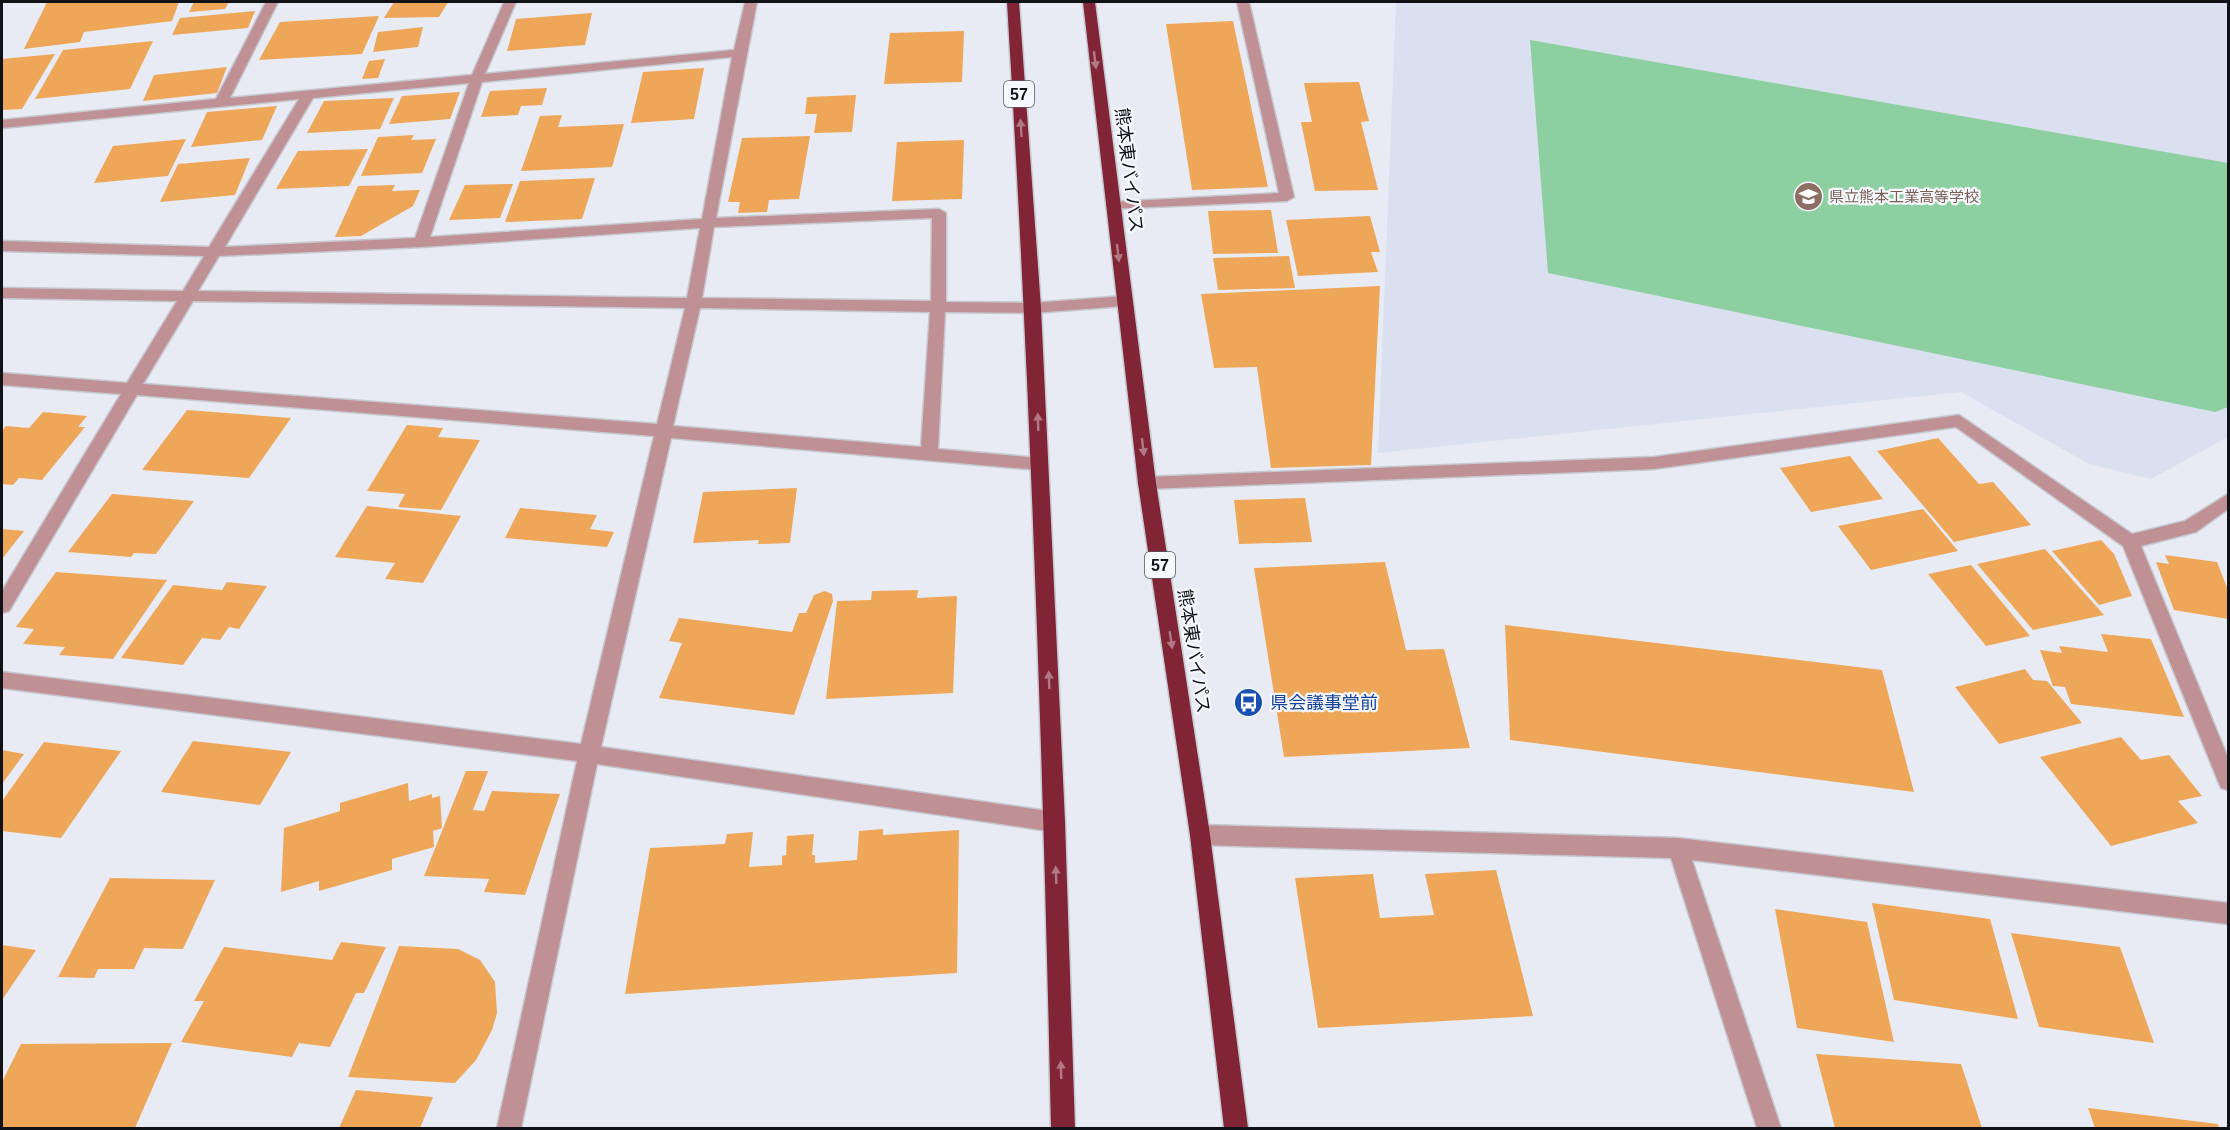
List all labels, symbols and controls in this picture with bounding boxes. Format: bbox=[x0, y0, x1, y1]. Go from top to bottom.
one-way arrow bbox=[1090, 50, 1099, 69]
road number: 57 bbox=[1004, 81, 1034, 107]
street label: 熊本東バイパス bbox=[1111, 106, 1147, 234]
one-way arrow bbox=[1016, 119, 1026, 138]
school or university icon: 県立熊本工業高等学校 bbox=[1792, 181, 1824, 213]
place label: 県立熊本工業高等学校 bbox=[1829, 188, 1979, 205]
one-way arrow bbox=[1114, 244, 1123, 263]
one-way arrow bbox=[1033, 413, 1042, 432]
one-way arrow bbox=[1138, 437, 1147, 456]
road number: 57 bbox=[1145, 552, 1175, 578]
street label: 熊本東バイパス bbox=[1174, 587, 1214, 715]
one-way arrow bbox=[1166, 630, 1175, 649]
one-way arrow bbox=[1044, 671, 1053, 690]
bus stop icon: 県会議事堂前 bbox=[1233, 687, 1265, 719]
place label: 県会議事堂前 bbox=[1270, 693, 1378, 713]
one-way arrow bbox=[1051, 866, 1061, 885]
one-way arrow bbox=[1057, 1061, 1066, 1080]

